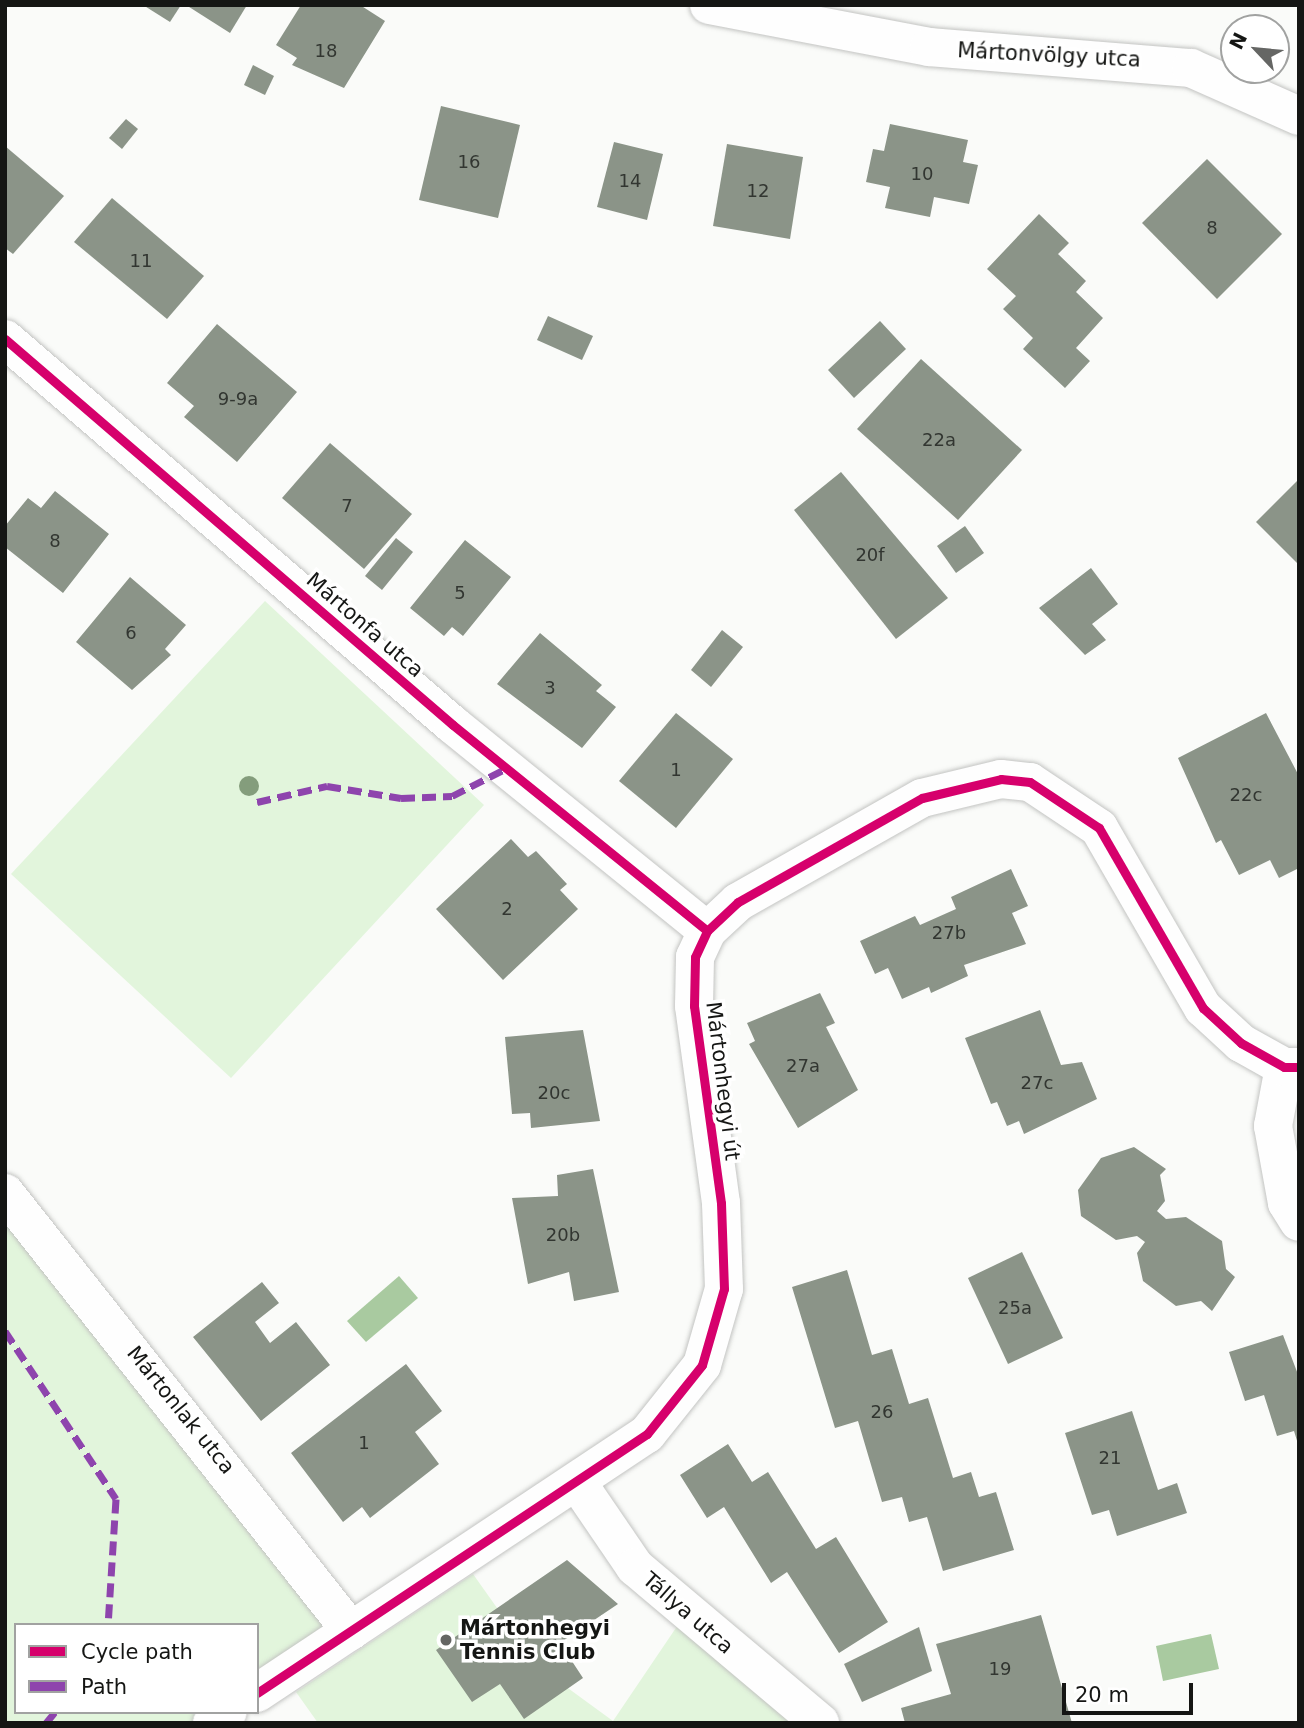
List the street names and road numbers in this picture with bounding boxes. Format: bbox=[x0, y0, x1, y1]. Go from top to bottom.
street label: Mártonvölgy utca bbox=[957, 38, 1141, 72]
street label: Mártonfa utca bbox=[301, 567, 429, 683]
street label: Mártonhegyi út bbox=[701, 1000, 745, 1162]
street label: Mártonlak utca bbox=[122, 1341, 240, 1479]
street label: Tállya utca bbox=[638, 1567, 738, 1659]

